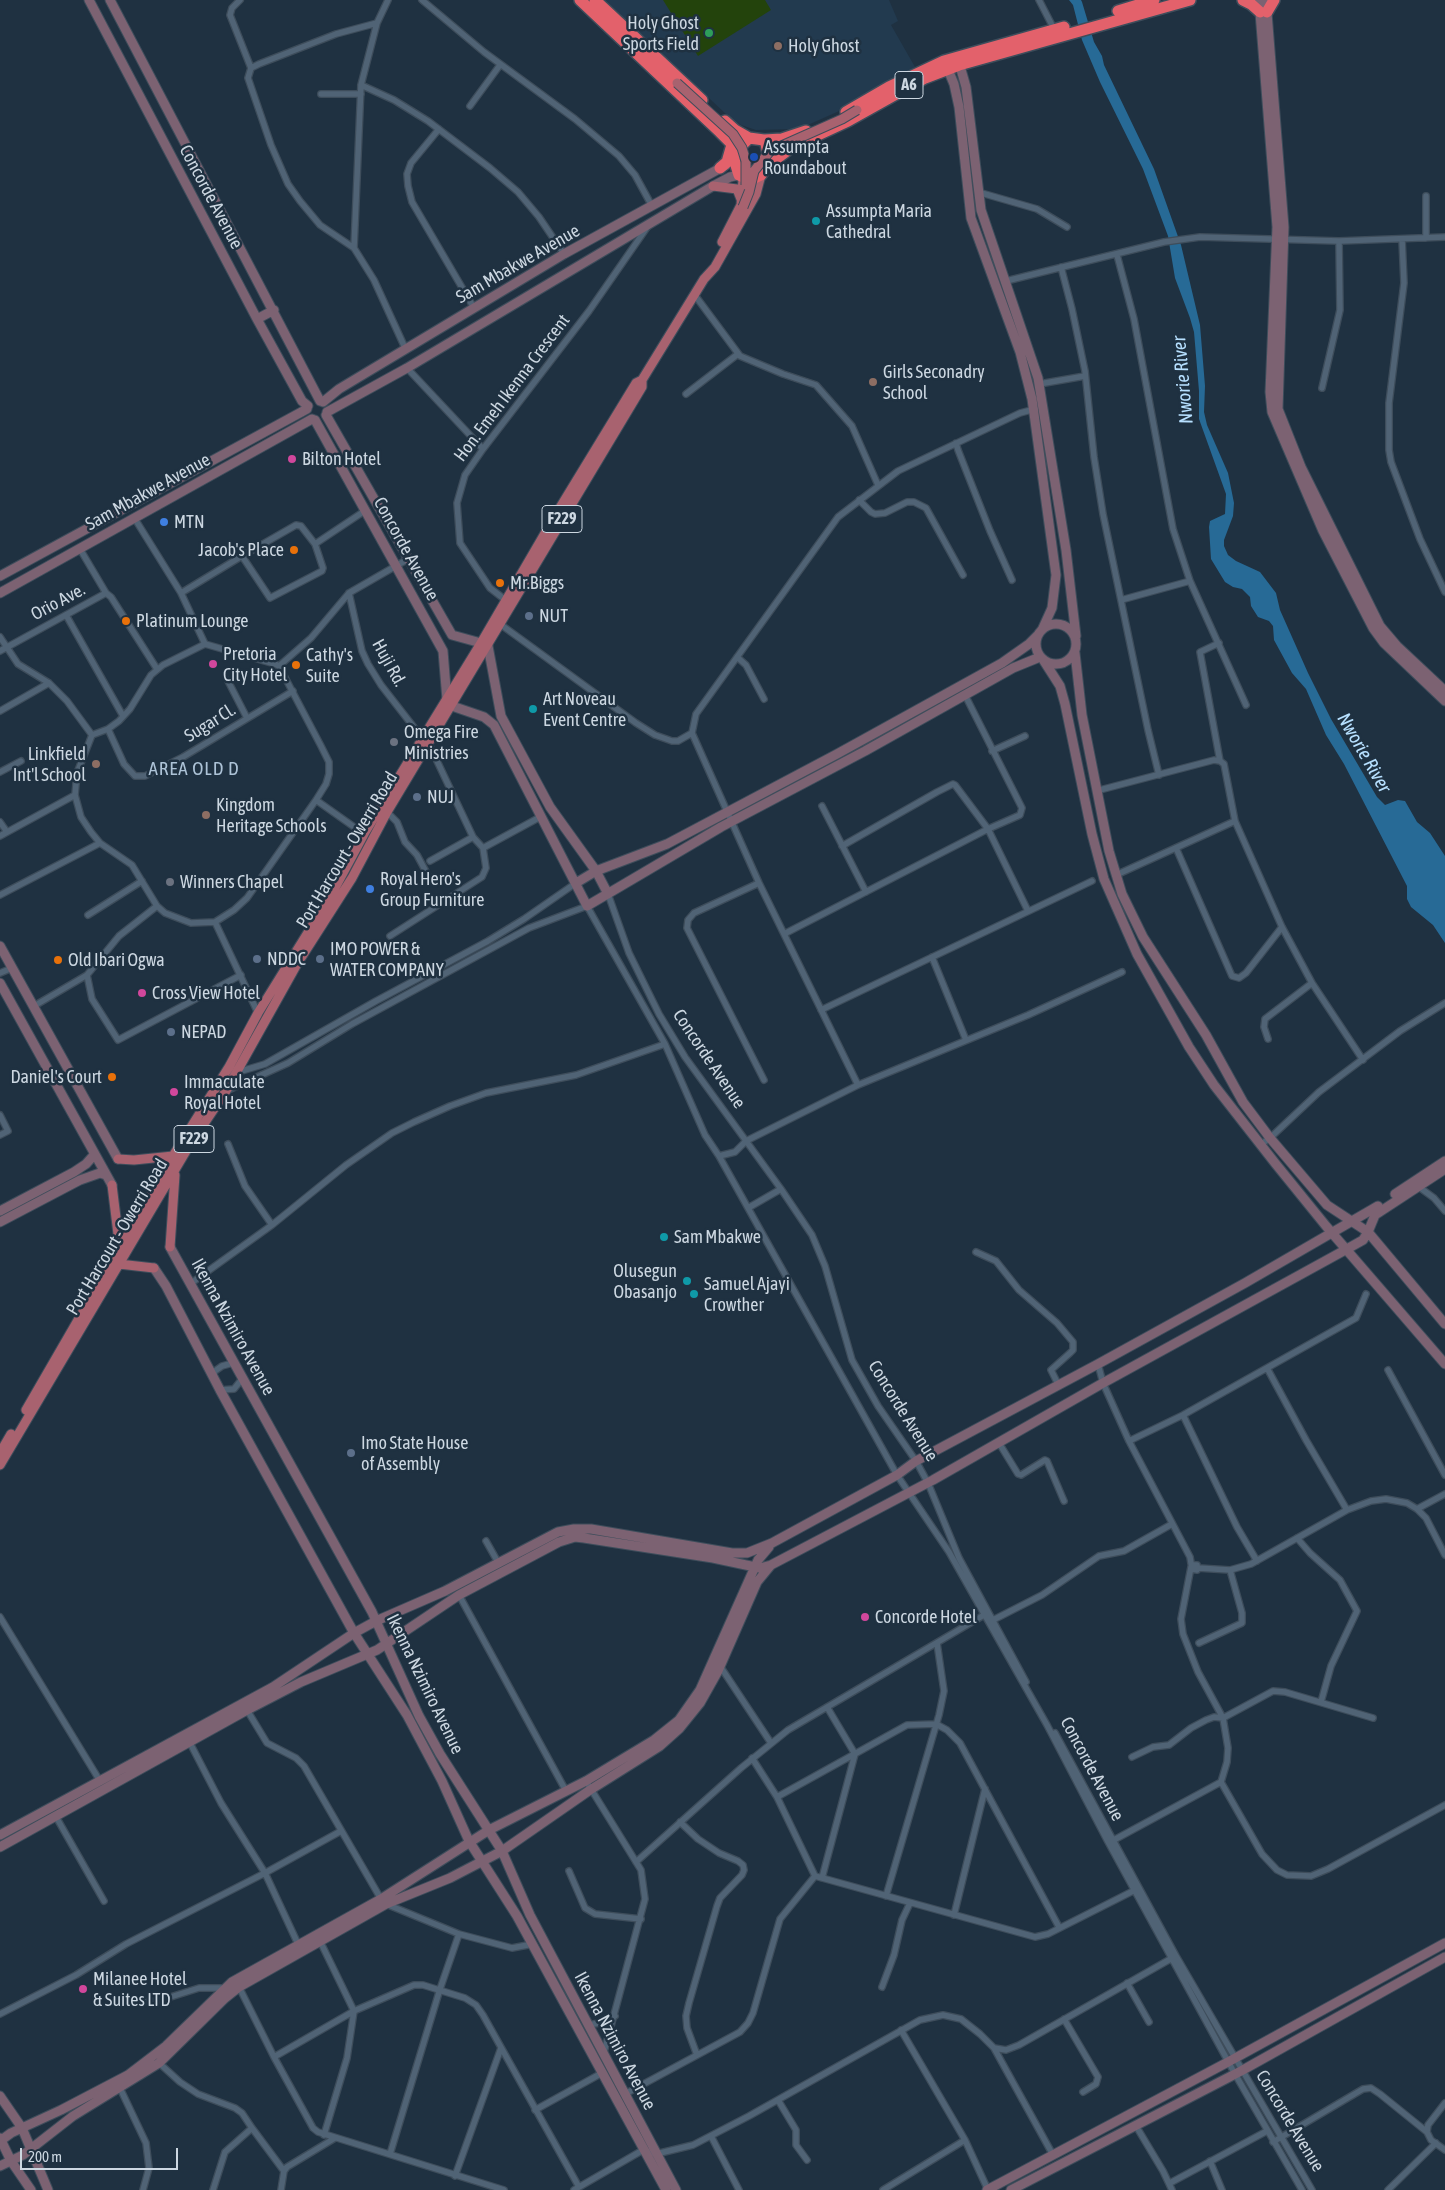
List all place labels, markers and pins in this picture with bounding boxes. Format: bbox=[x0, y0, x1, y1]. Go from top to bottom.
place label: Holy Ghost Sports Field bbox=[623, 12, 699, 54]
marker: Holy Ghost Sports Field bbox=[703, 27, 715, 39]
place label: Holy Ghost bbox=[788, 35, 860, 57]
marker: Holy Ghost bbox=[772, 40, 784, 52]
place label: Assumpta Roundabout bbox=[764, 136, 847, 178]
marker: Assumpta Roundabout bbox=[748, 151, 760, 163]
place label: Assumpta Maria Cathedral bbox=[826, 200, 932, 242]
marker: Assumpta Maria Cathedral bbox=[810, 215, 822, 227]
place label: Girls Seconadry School bbox=[883, 361, 985, 404]
marker: Girls Seconadry School bbox=[867, 376, 879, 388]
place label: Bilton Hotel bbox=[302, 448, 381, 470]
marker: Bilton Hotel bbox=[286, 453, 298, 465]
place label: MTN bbox=[174, 511, 205, 533]
marker: MTN bbox=[158, 516, 170, 528]
place label: Jacob's Place bbox=[198, 539, 284, 561]
marker: Jacob's Place bbox=[288, 544, 300, 556]
place label: Mr.Biggs bbox=[510, 572, 564, 594]
marker: Mr.Biggs bbox=[494, 577, 506, 589]
place label: NUT bbox=[539, 605, 568, 627]
place label: Platinum Lounge bbox=[136, 610, 249, 632]
marker: NUT bbox=[523, 610, 535, 622]
marker: Platinum Lounge bbox=[120, 615, 132, 627]
place label: Pretoria City Hotel bbox=[223, 643, 287, 686]
place label: Cathy's Suite bbox=[306, 644, 353, 686]
marker: Pretoria City Hotel bbox=[207, 658, 219, 670]
marker: Cathy's Suite bbox=[290, 659, 302, 671]
place label: Art Noveau Event Centre bbox=[543, 688, 626, 731]
marker: Art Noveau Event Centre bbox=[527, 703, 539, 715]
place label: Omega Fire Ministries bbox=[404, 721, 479, 764]
marker: Omega Fire Ministries bbox=[388, 736, 400, 748]
place label: Linkfield Int'l School bbox=[13, 743, 86, 786]
marker: Linkfield Int'l School bbox=[90, 758, 102, 770]
place label: NUJ bbox=[427, 786, 454, 808]
marker: NUJ bbox=[411, 791, 423, 803]
place label: Kingdom Heritage Schools bbox=[216, 794, 327, 836]
marker: Kingdom Heritage Schools bbox=[200, 809, 212, 821]
place label: Royal Hero's Group Furniture bbox=[380, 868, 484, 911]
place label: Winners Chapel bbox=[180, 871, 284, 893]
marker: Winners Chapel bbox=[164, 876, 176, 888]
marker: Royal Hero's Group Furniture bbox=[364, 883, 376, 895]
place label: IMO POWER & WATER COMPANY bbox=[330, 938, 444, 981]
place label: NDDC bbox=[267, 948, 306, 970]
place label: Old Ibari Ogwa bbox=[68, 949, 165, 971]
marker: NDDC bbox=[251, 953, 263, 965]
marker: IMO POWER & WATER COMPANY bbox=[314, 953, 326, 965]
marker: Old Ibari Ogwa bbox=[52, 954, 64, 966]
place label: Cross View Hotel bbox=[152, 982, 260, 1004]
marker: Cross View Hotel bbox=[136, 987, 148, 999]
place label: NEPAD bbox=[181, 1021, 226, 1043]
marker: NEPAD bbox=[165, 1026, 177, 1038]
place label: Daniel's Court bbox=[10, 1066, 102, 1088]
marker: Daniel's Court bbox=[106, 1071, 118, 1083]
place label: Immaculate Royal Hotel bbox=[184, 1071, 265, 1114]
marker: Immaculate Royal Hotel bbox=[168, 1086, 180, 1098]
place label: Sam Mbakwe bbox=[674, 1226, 761, 1248]
marker: Sam Mbakwe bbox=[658, 1231, 670, 1243]
place label: Olusegun Obasanjo bbox=[613, 1260, 677, 1302]
place label: Samuel Ajayi Crowther bbox=[704, 1273, 790, 1316]
marker: Olusegun Obasanjo bbox=[681, 1275, 693, 1287]
marker: Samuel Ajayi Crowther bbox=[688, 1288, 700, 1300]
place label: Imo State House of Assembly bbox=[361, 1432, 468, 1475]
marker: Imo State House of Assembly bbox=[345, 1447, 357, 1459]
place label: Concorde Hotel bbox=[875, 1606, 977, 1628]
marker: Concorde Hotel bbox=[859, 1611, 871, 1623]
place label: Milanee Hotel & Suites LTD bbox=[93, 1968, 187, 2010]
marker: Milanee Hotel & Suites LTD bbox=[77, 1983, 89, 1995]

